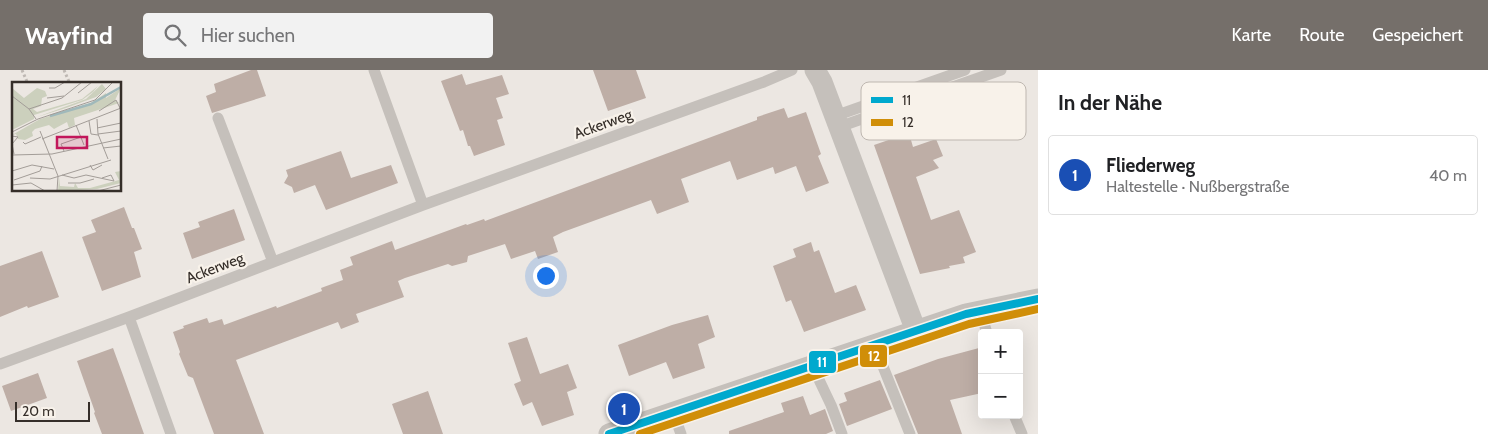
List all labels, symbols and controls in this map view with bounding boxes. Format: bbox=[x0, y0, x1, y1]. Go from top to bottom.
search box bbox=[143, 13, 493, 58]
text: Wayfind bbox=[25, 21, 113, 50]
icon: search bbox=[161, 21, 189, 49]
text: Hier suchen bbox=[201, 24, 295, 47]
text: Karte bbox=[1232, 24, 1271, 46]
text: Route bbox=[1299, 24, 1344, 46]
text: Gespeichert bbox=[1372, 24, 1463, 46]
inset map bbox=[12, 82, 121, 191]
legend bbox=[861, 82, 1026, 140]
text: In der Nähe bbox=[1058, 90, 1162, 115]
text: 11 bbox=[902, 91, 911, 109]
street label: Ackerweg bbox=[571, 105, 635, 143]
text: 12 bbox=[902, 113, 914, 131]
text: Fliederweg bbox=[1106, 154, 1195, 177]
text: 1 bbox=[1072, 166, 1078, 185]
text: 40 m bbox=[1429, 166, 1467, 185]
text: Haltestelle · Nußbergstraße bbox=[1106, 177, 1290, 196]
street label: Ackerweg bbox=[183, 249, 247, 287]
your location bbox=[533, 263, 559, 289]
map controls bbox=[978, 329, 1023, 419]
button: + bbox=[978, 329, 1023, 374]
line badge: 12 bbox=[859, 344, 888, 368]
text: 12 bbox=[868, 347, 880, 365]
line badge: 11 bbox=[808, 350, 837, 374]
text: 11 bbox=[817, 353, 827, 371]
button: − bbox=[978, 374, 1023, 419]
pin: 1 bbox=[608, 390, 640, 428]
scale bar bbox=[15, 399, 90, 422]
text: 20 m bbox=[22, 402, 55, 420]

